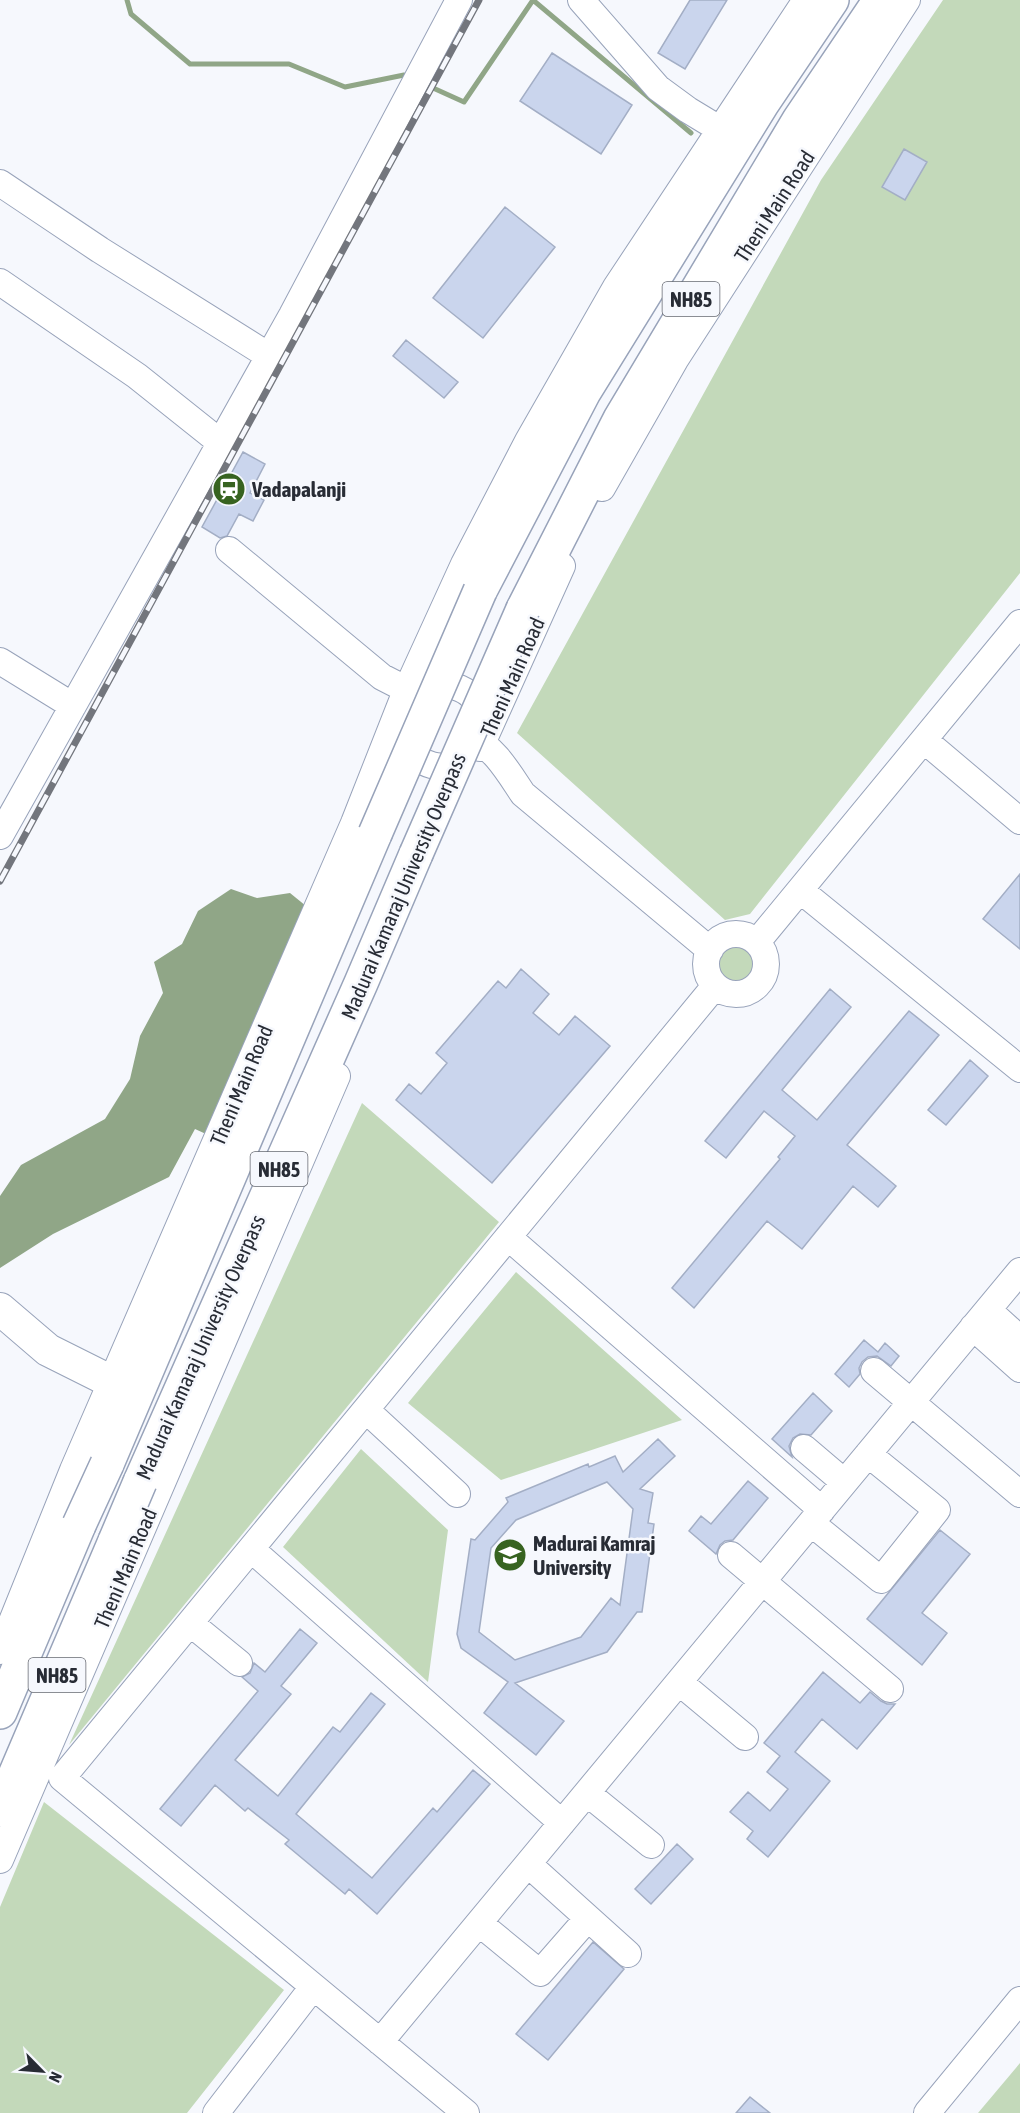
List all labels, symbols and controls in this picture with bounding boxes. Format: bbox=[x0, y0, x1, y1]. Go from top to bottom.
street label: Theni Main Road bbox=[729, 146, 819, 266]
road number: NH85 bbox=[662, 282, 720, 316]
station icon: Vadapalanji bbox=[211, 471, 247, 507]
place label: Vadapalanji bbox=[251, 477, 346, 501]
street label: Theni Main Road bbox=[475, 614, 549, 740]
street label: Madurai Kamaraj University Overpass bbox=[336, 749, 470, 1023]
street label: Theni Main Road bbox=[205, 1021, 277, 1149]
road number: NH85 bbox=[250, 1152, 308, 1186]
street label: Madurai Kamaraj University Overpass bbox=[131, 1211, 269, 1483]
street label: Theni Main Road bbox=[89, 1504, 161, 1632]
place label: Madurai Kamraj University bbox=[533, 1531, 655, 1579]
school or university icon: Madurai Kamraj University bbox=[492, 1537, 528, 1573]
road number: NH85 bbox=[28, 1658, 86, 1692]
north arrow bbox=[12, 2041, 72, 2101]
text: N bbox=[45, 2069, 66, 2085]

